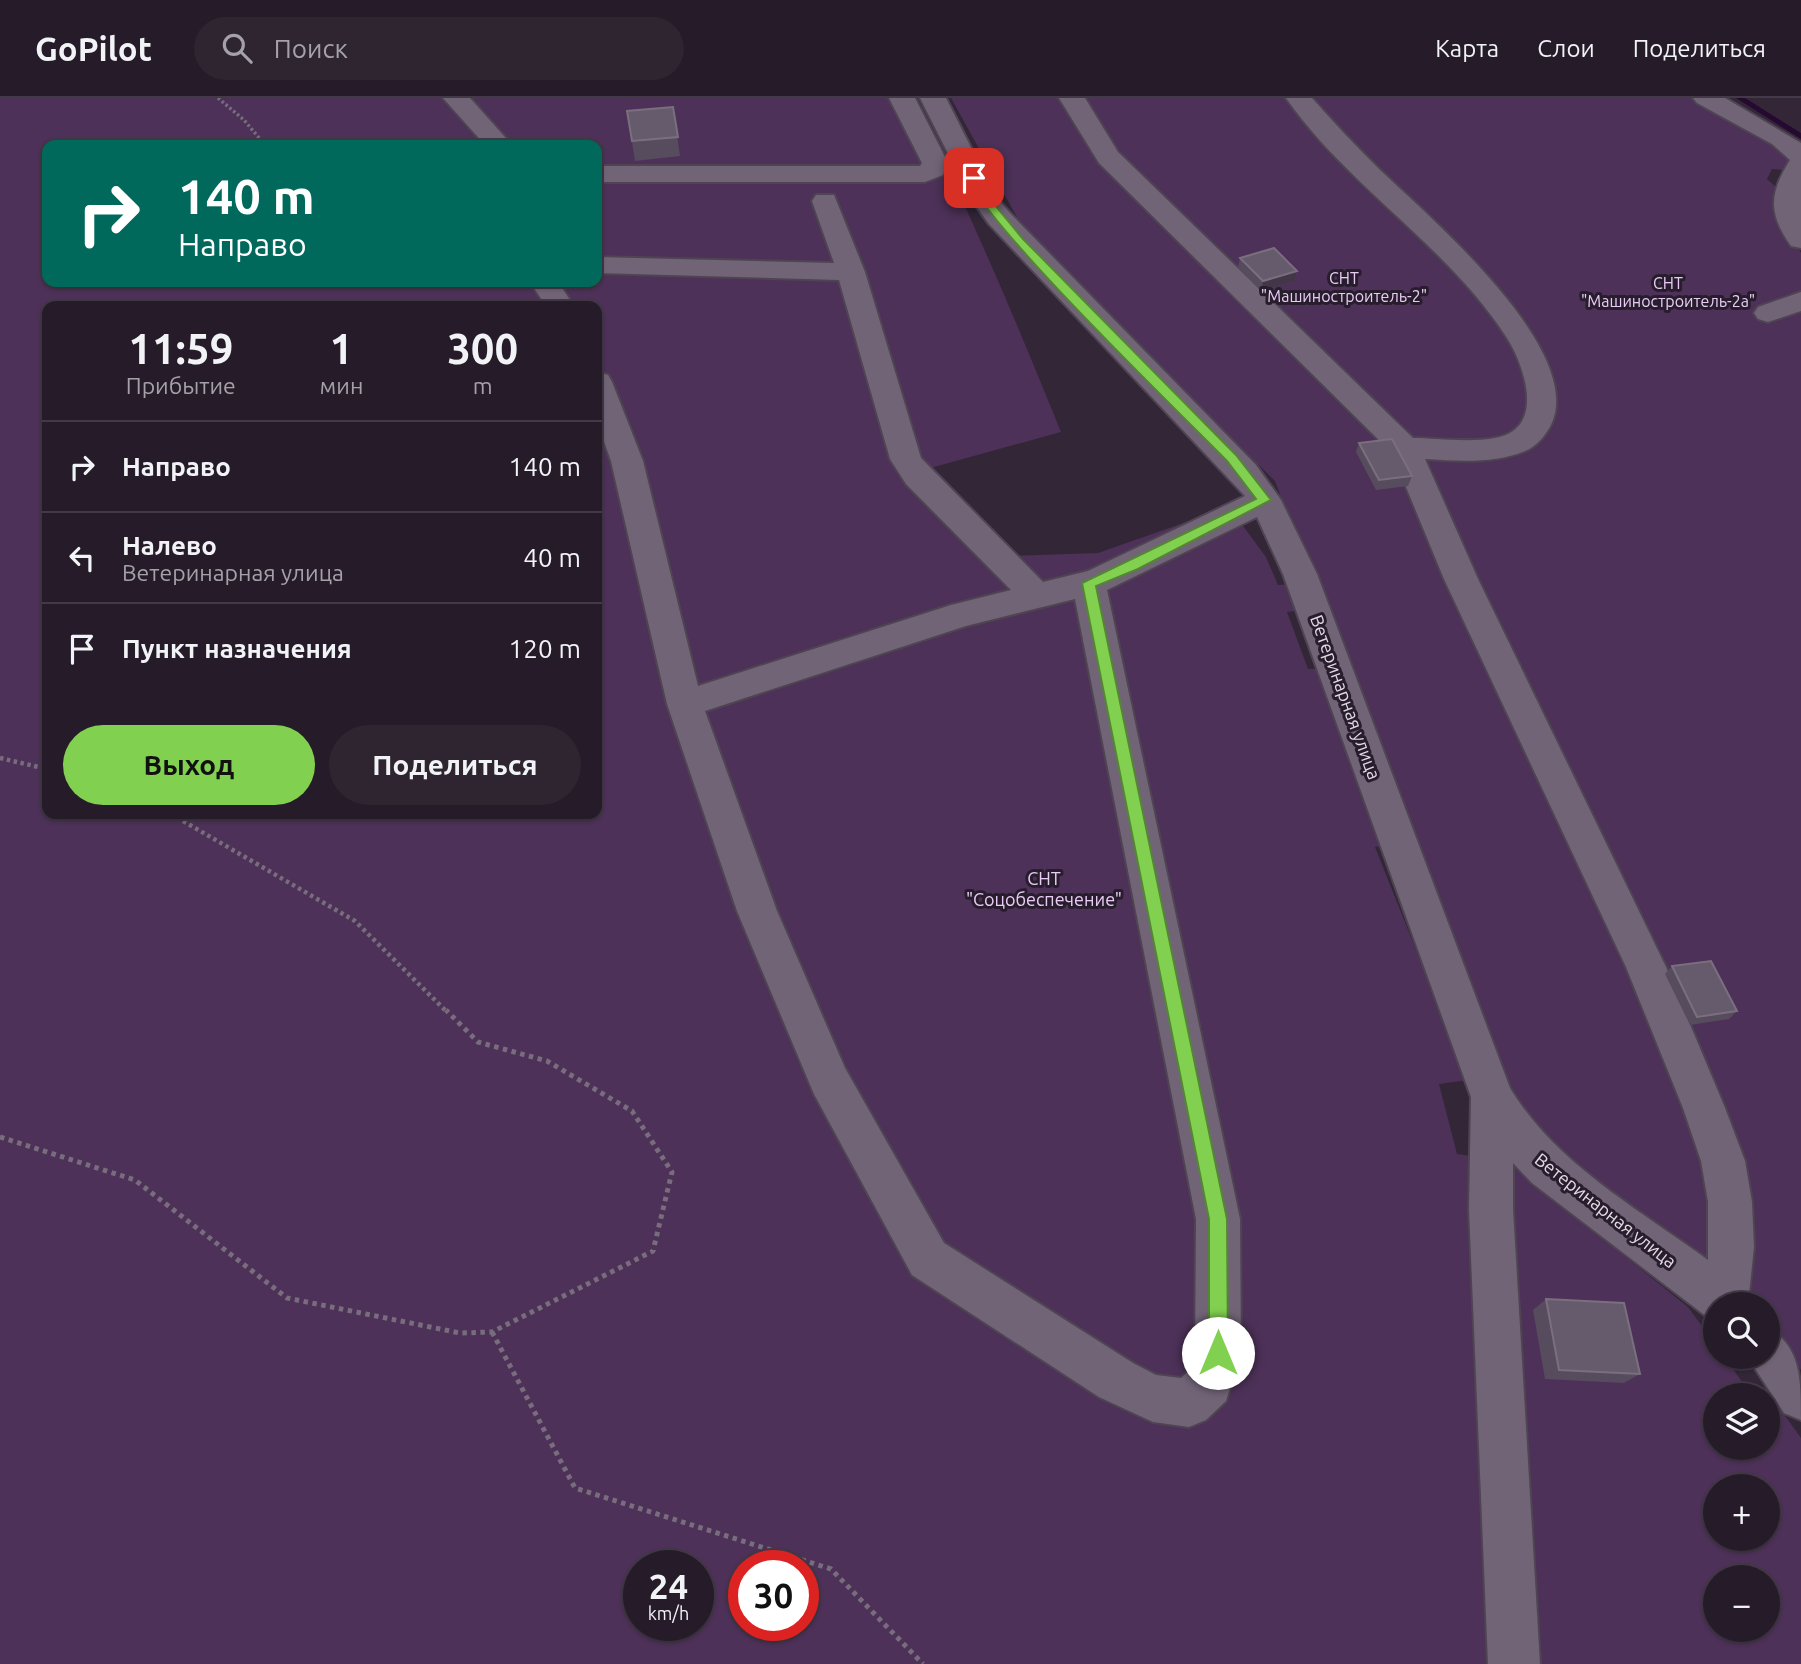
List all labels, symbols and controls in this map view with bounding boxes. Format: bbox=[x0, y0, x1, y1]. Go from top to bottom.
search box bbox=[194, 17, 684, 80]
icon: search bbox=[218, 29, 256, 67]
text: GoPilot bbox=[35, 30, 152, 67]
text: Поиск bbox=[274, 34, 348, 63]
text: Карта bbox=[1435, 35, 1499, 62]
text: Слои bbox=[1537, 35, 1595, 62]
text: Поделиться bbox=[1633, 35, 1766, 62]
pin bbox=[944, 148, 1004, 208]
icon: arrive bbox=[955, 159, 993, 197]
icon: right bbox=[63, 168, 154, 259]
text: 140 m bbox=[178, 168, 315, 223]
text: Направо bbox=[178, 226, 307, 262]
park label: СНТ "Машиностроитель-2" bbox=[1261, 269, 1427, 305]
park label: СНТ "Машиностроитель-2а" bbox=[1581, 274, 1755, 310]
text: 11:59 bbox=[128, 325, 233, 372]
text: 1 bbox=[330, 325, 353, 372]
text: 300 bbox=[447, 325, 518, 372]
text: Прибытие bbox=[126, 373, 236, 398]
text: мин bbox=[320, 373, 363, 398]
text: m bbox=[473, 373, 493, 398]
icon: right bbox=[63, 448, 101, 486]
text: Направо bbox=[122, 452, 231, 481]
text: 140 m bbox=[509, 452, 581, 481]
text: Налево bbox=[122, 531, 217, 560]
icon: left bbox=[63, 539, 101, 577]
text: 40 m bbox=[523, 543, 581, 572]
text: Ветеринарная улица bbox=[122, 560, 344, 585]
street label: Ветеринарная улица bbox=[1307, 612, 1385, 782]
icon: arrive bbox=[63, 630, 101, 668]
text: Пункт назначения bbox=[122, 634, 352, 663]
text: 120 m bbox=[509, 634, 581, 663]
button: Выход bbox=[63, 725, 315, 805]
button: Поделиться bbox=[329, 725, 581, 805]
park label: СНТ "Соцобеспечение" bbox=[966, 868, 1122, 909]
street label: Ветеринарная улица bbox=[1531, 1149, 1681, 1271]
map controls bbox=[1703, 1292, 1780, 1642]
button: search bbox=[1703, 1292, 1780, 1369]
position arrow bbox=[1181, 1316, 1255, 1390]
button: layers bbox=[1703, 1383, 1780, 1460]
button: + bbox=[1703, 1474, 1780, 1551]
speed limit sign: 30 bbox=[728, 1550, 819, 1641]
button: − bbox=[1703, 1565, 1780, 1642]
text: 24 bbox=[649, 1566, 688, 1606]
text: km/h bbox=[648, 1603, 689, 1623]

